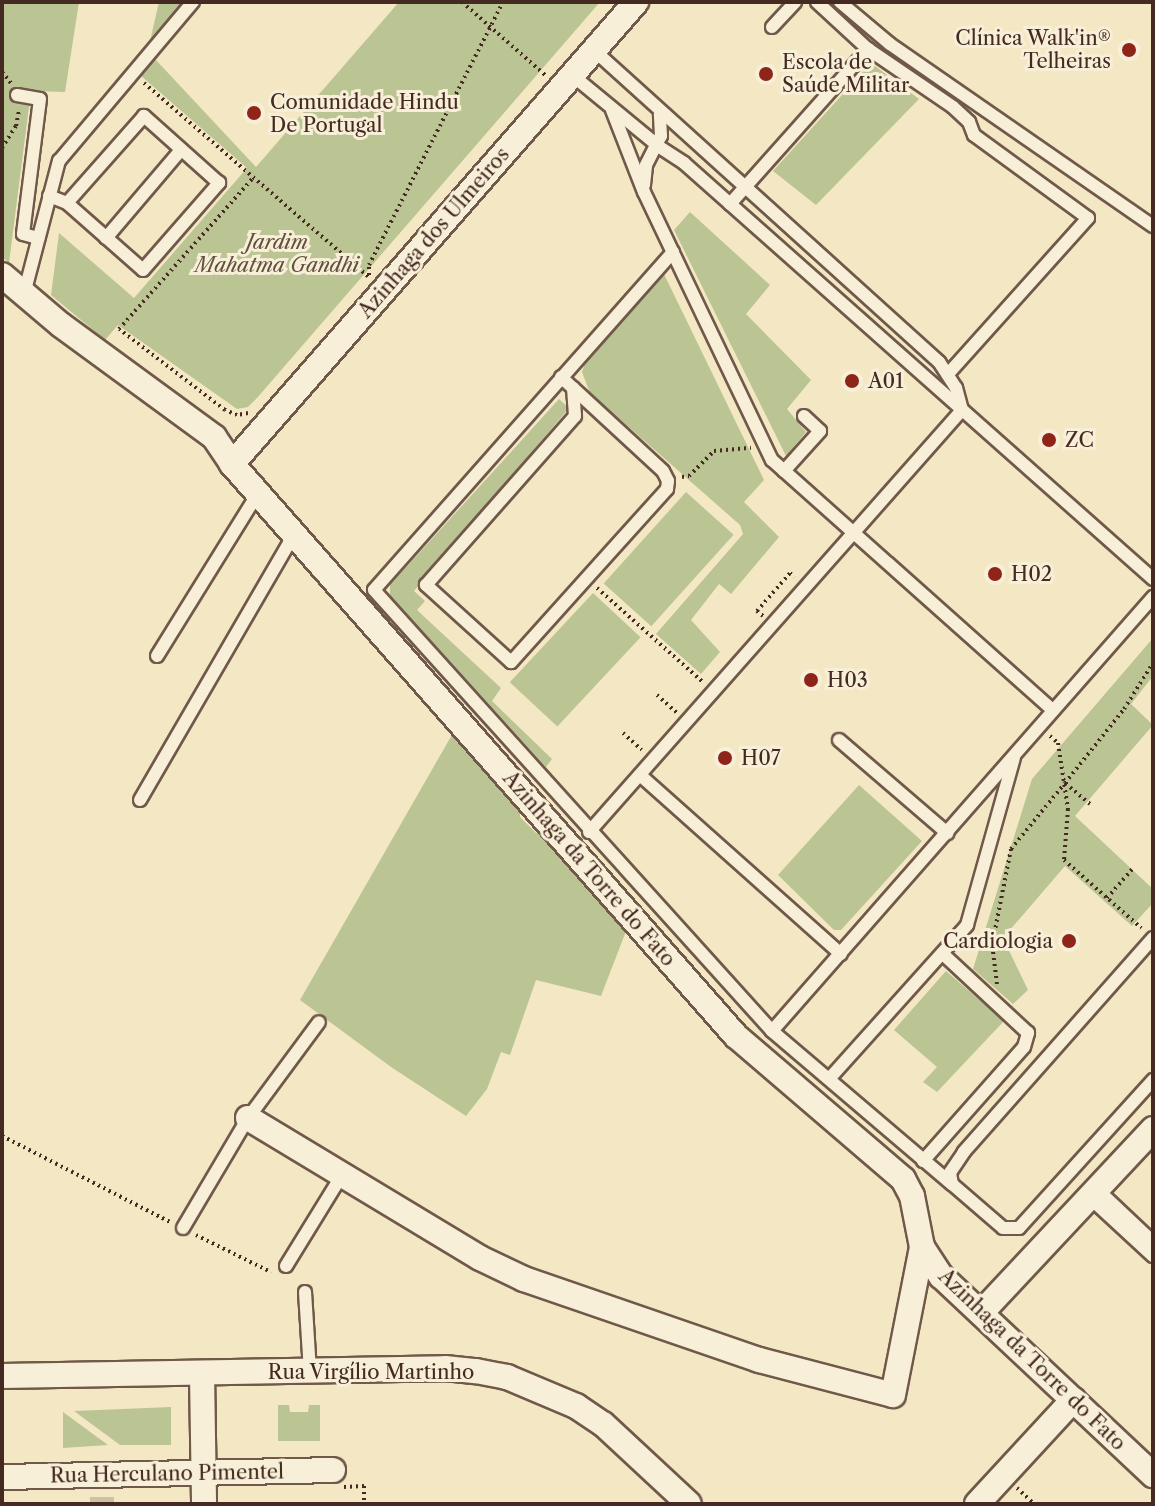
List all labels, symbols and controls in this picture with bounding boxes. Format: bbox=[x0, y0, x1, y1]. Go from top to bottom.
place label: Clínica Walk'in® Telheiras bbox=[954, 26, 1111, 73]
marker: Clínica Walk'in® Telheiras bbox=[1118, 39, 1140, 61]
place label: Escola de Saúde Militar bbox=[782, 50, 909, 97]
marker: Escola de Saúde Militar bbox=[757, 65, 775, 83]
place label: Comunidade Hindu De Portugal bbox=[270, 90, 459, 137]
marker: Comunidade Hindu De Portugal bbox=[245, 104, 263, 122]
street label: Azinhaga dos Ulmeiros bbox=[353, 143, 515, 323]
park label: Jardim Mahatma Gandhi bbox=[195, 230, 359, 277]
place label: A01 bbox=[868, 369, 904, 393]
marker: A01 bbox=[843, 372, 861, 390]
place label: ZC bbox=[1065, 428, 1094, 452]
marker: ZC bbox=[1040, 431, 1058, 449]
place label: H02 bbox=[1011, 562, 1052, 586]
marker: H02 bbox=[986, 565, 1004, 583]
place label: H03 bbox=[827, 668, 868, 692]
marker: H03 bbox=[802, 671, 820, 689]
place label: H07 bbox=[741, 746, 781, 770]
marker: H07 bbox=[716, 749, 734, 767]
street label: Azinhaga da Torre do Fato bbox=[497, 766, 681, 972]
place label: Cardiologia bbox=[943, 929, 1053, 953]
marker: Cardiologia bbox=[1060, 932, 1078, 950]
street label: Azinhaga da Torre do Fato bbox=[933, 1264, 1131, 1456]
street label: Rua Virgílio Martinho bbox=[267, 1360, 475, 1384]
street label: Rua Herculano Pimentel bbox=[50, 1460, 284, 1488]

